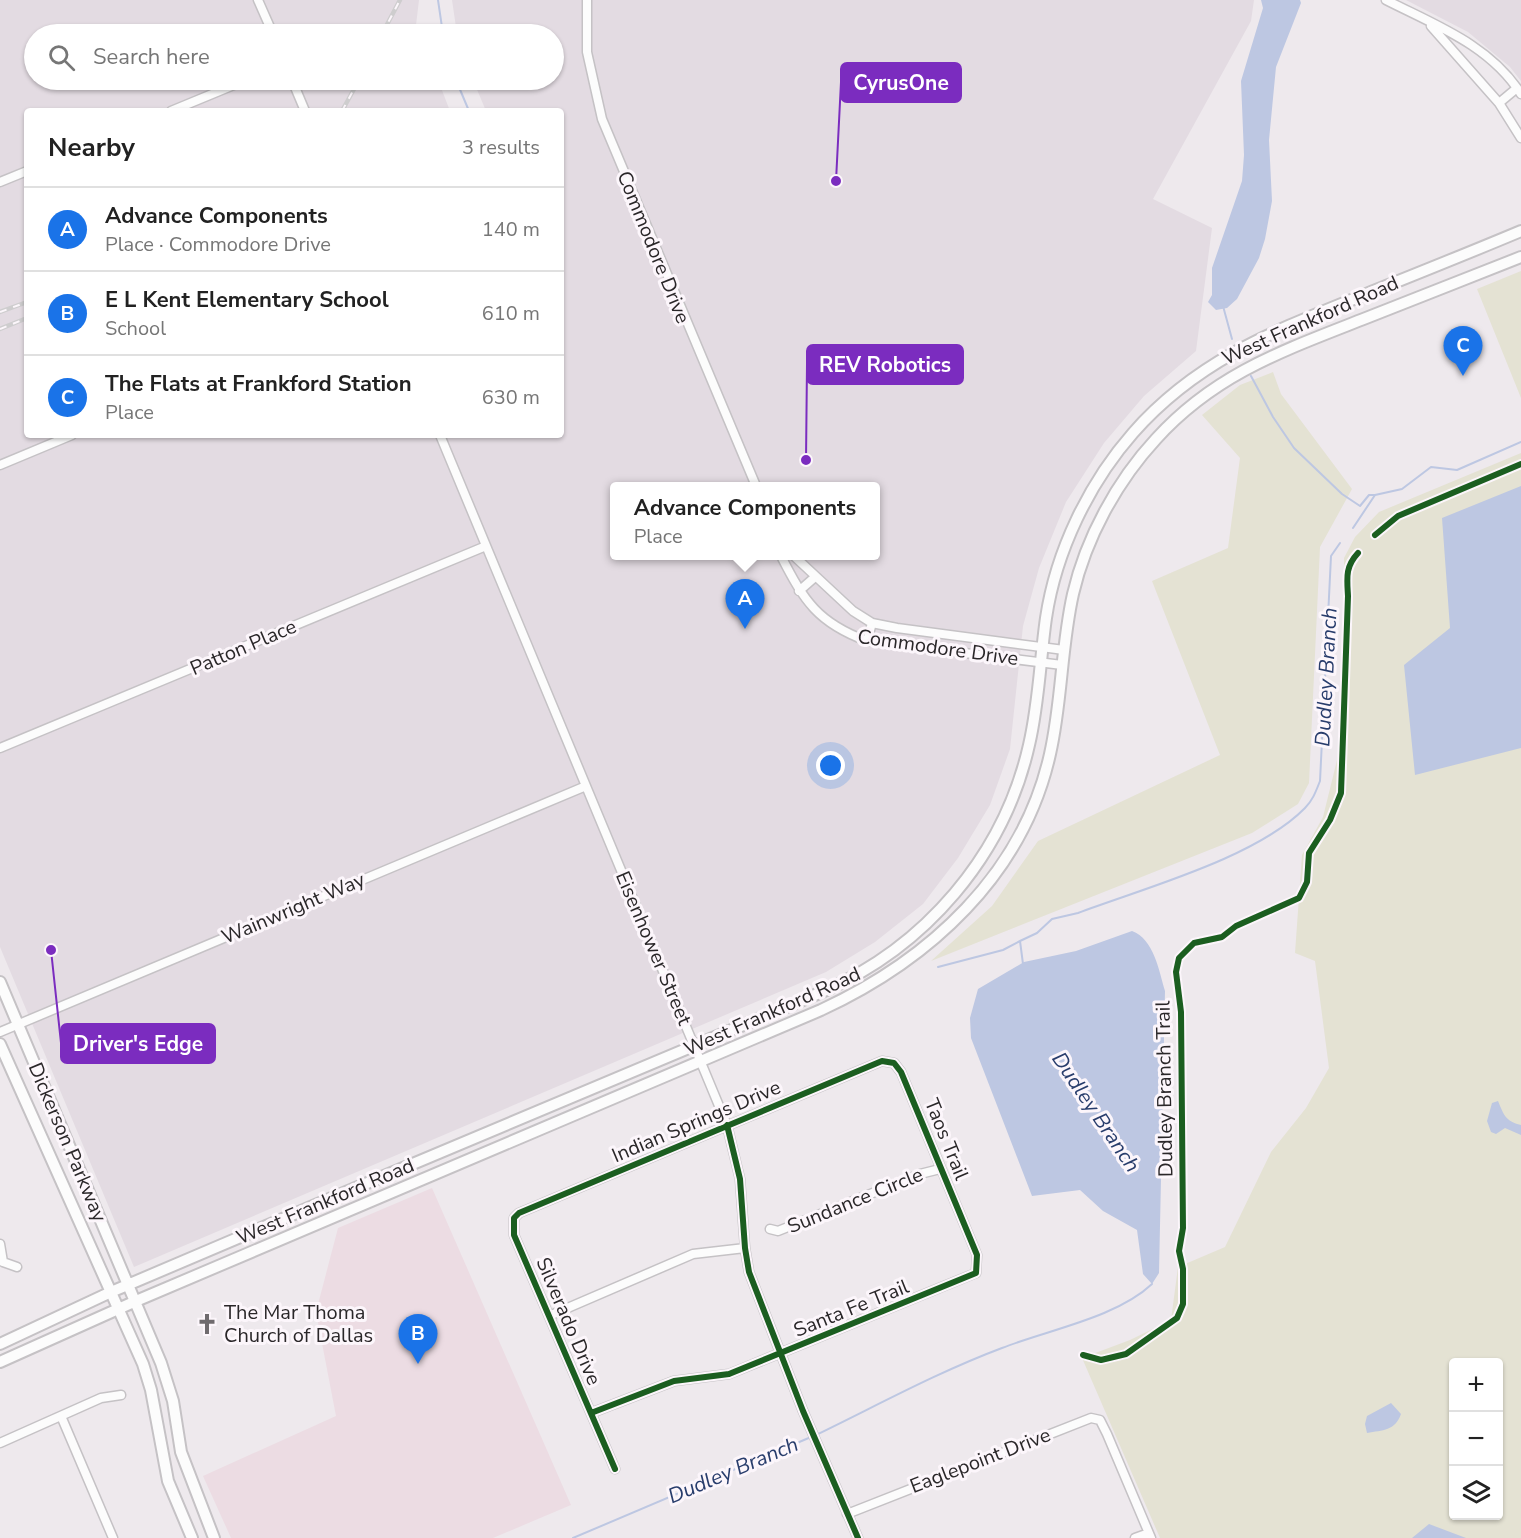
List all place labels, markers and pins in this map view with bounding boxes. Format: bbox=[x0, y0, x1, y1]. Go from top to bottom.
callout: CyrusOne bbox=[841, 63, 961, 102]
pin: C bbox=[1444, 326, 1482, 376]
callout: REV Robotics bbox=[807, 345, 963, 384]
pin: A bbox=[726, 580, 764, 629]
callout: Driver's Edge bbox=[61, 1024, 215, 1063]
place label: The Mar Thoma Church of Dallas bbox=[224, 1299, 373, 1349]
church icon: The Mar Thoma Church of Dallas bbox=[195, 1312, 219, 1336]
pin: B bbox=[398, 1314, 438, 1364]

